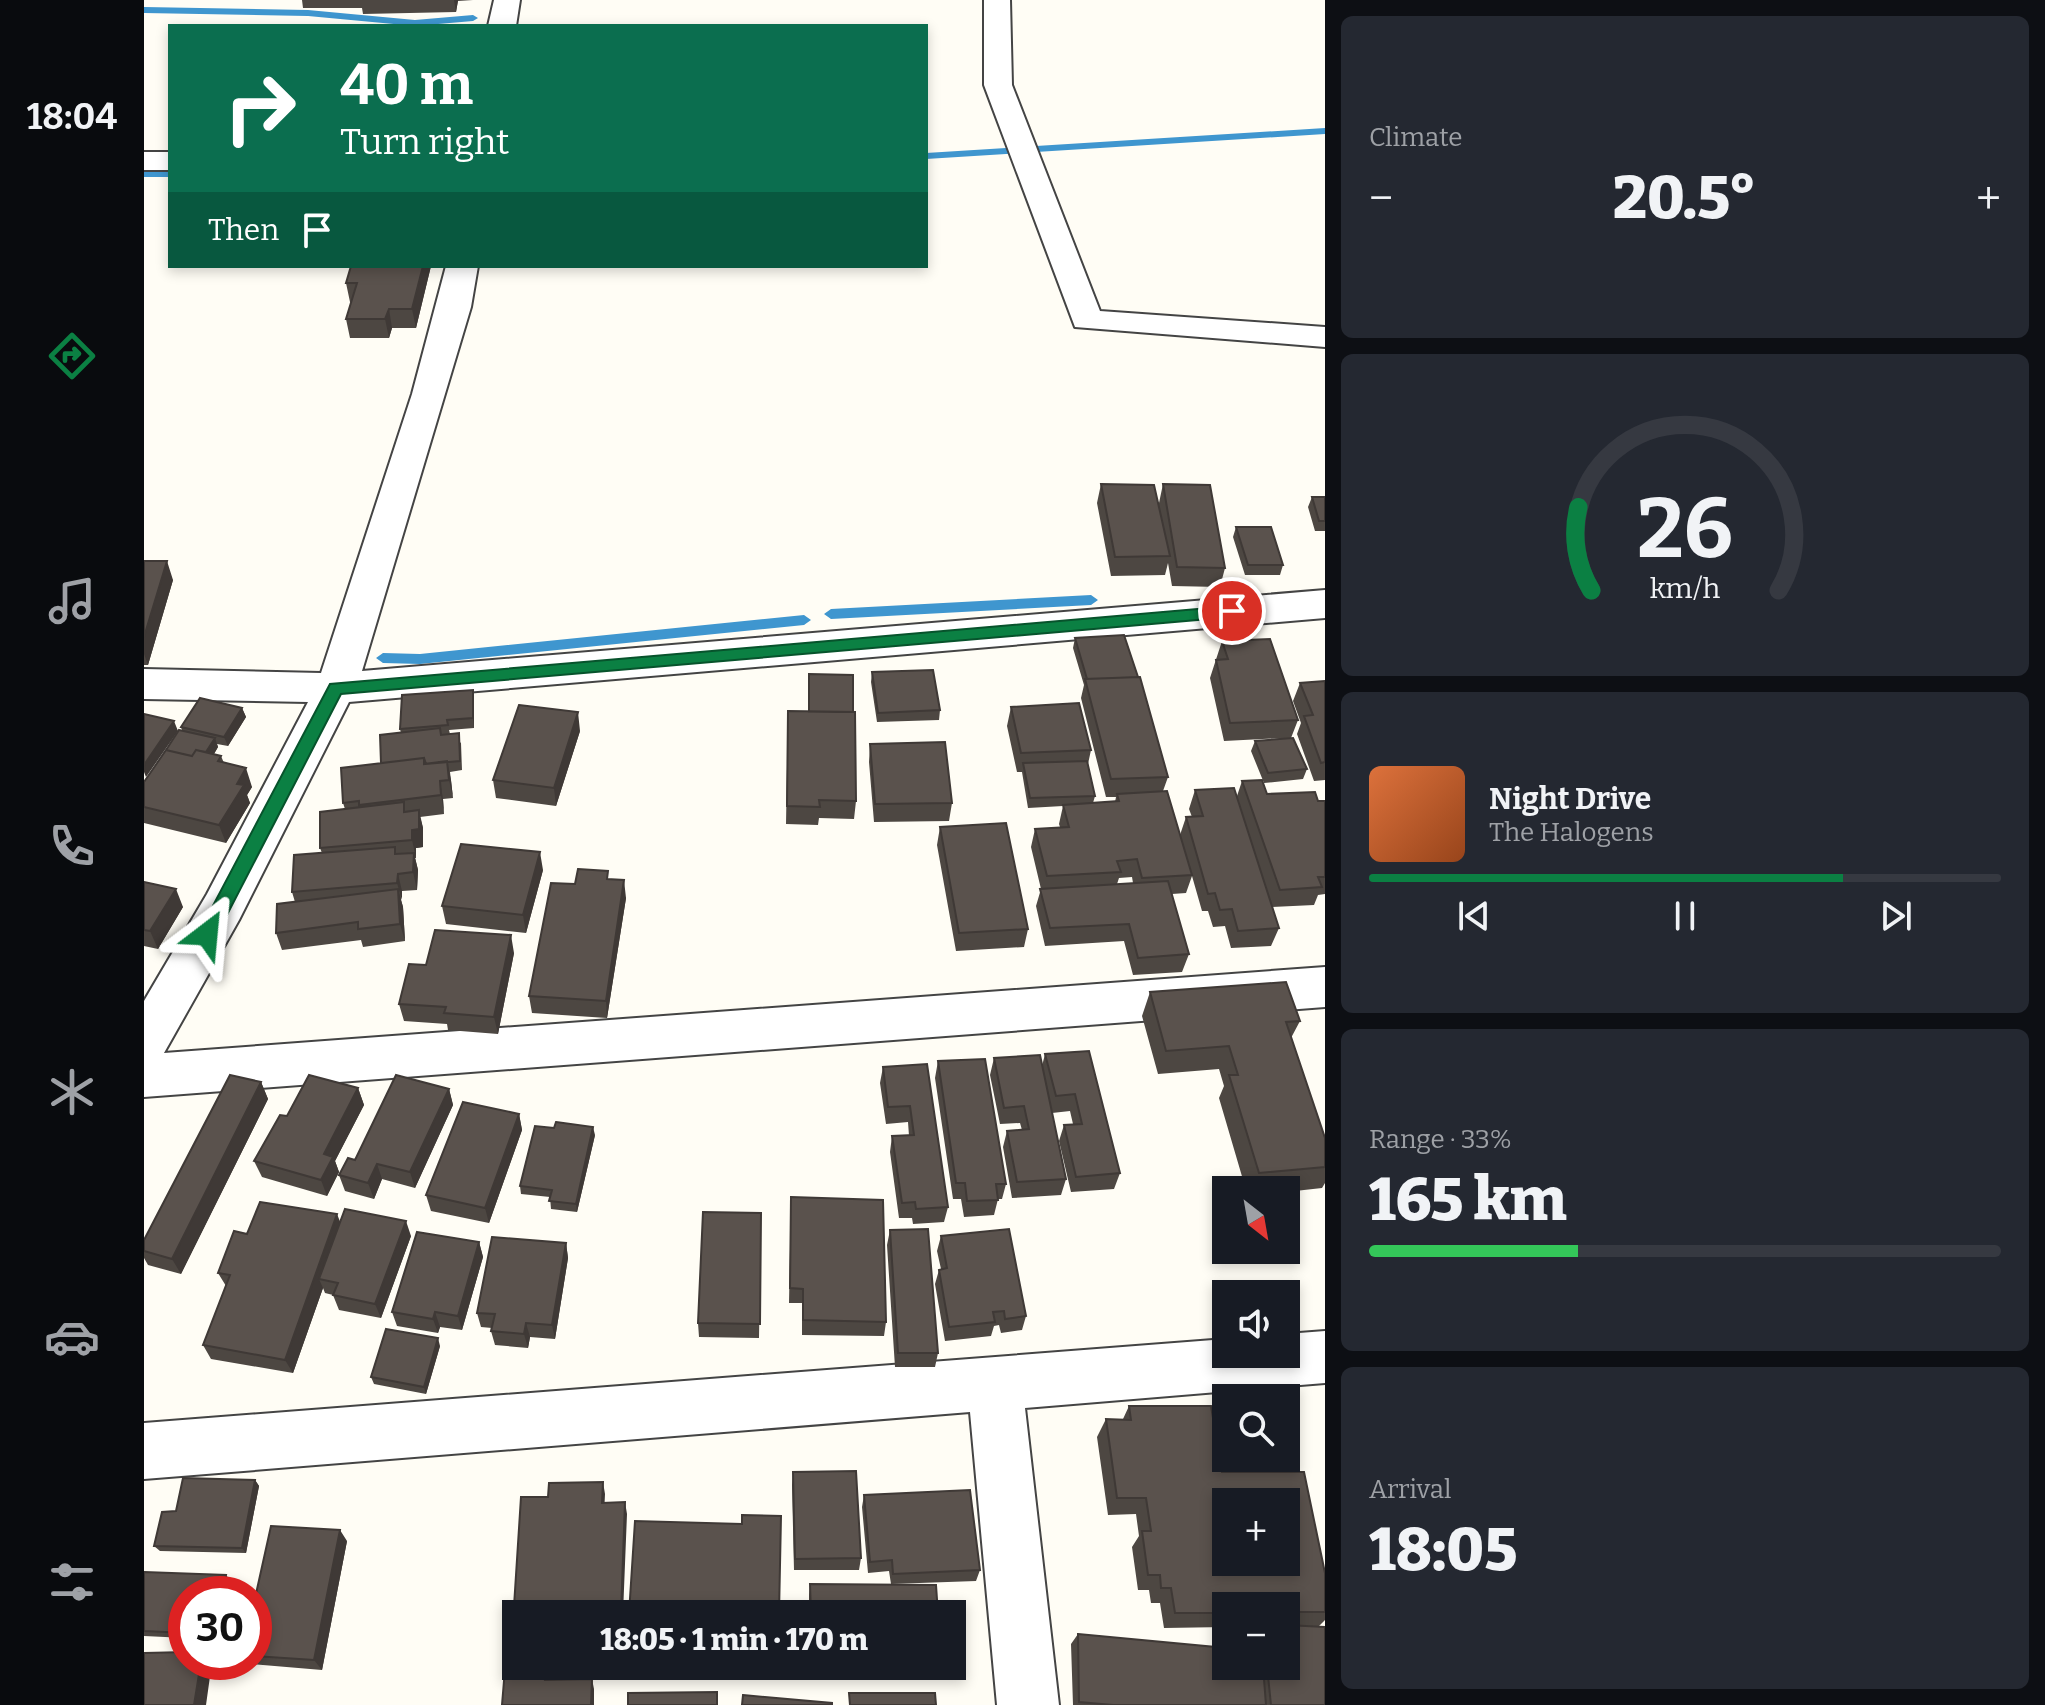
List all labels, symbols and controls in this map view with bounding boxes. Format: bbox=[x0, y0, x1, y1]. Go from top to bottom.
text: 40 m bbox=[340, 52, 473, 119]
icon: right bbox=[208, 56, 312, 160]
text: 18:04 bbox=[27, 95, 117, 139]
text: Turn right bbox=[340, 120, 509, 164]
text: Climate bbox=[1369, 122, 1463, 153]
text: 20.5° bbox=[1613, 162, 1756, 234]
text: − bbox=[1369, 172, 1393, 225]
text: + bbox=[1976, 172, 2001, 225]
icon: arrive bbox=[295, 208, 339, 252]
text: Then bbox=[208, 212, 279, 248]
icon: directions bbox=[44, 328, 100, 384]
text: 26 bbox=[1637, 478, 1733, 578]
text: km/h bbox=[1650, 571, 1721, 606]
icon: music bbox=[44, 573, 100, 629]
pin bbox=[1198, 577, 1266, 645]
icon: arrive bbox=[1210, 589, 1254, 633]
text: Night Drive bbox=[1489, 781, 1651, 817]
text: The Halogens bbox=[1489, 817, 1654, 848]
icon: phone bbox=[44, 818, 100, 874]
position arrow bbox=[165, 892, 249, 976]
icon: previous bbox=[1452, 894, 1496, 938]
icon: pause bbox=[1663, 894, 1707, 938]
icon: next bbox=[1874, 894, 1918, 938]
icon: climate bbox=[44, 1064, 100, 1120]
text: Range · 33% bbox=[1369, 1124, 1512, 1155]
text: 165 km bbox=[1369, 1164, 1567, 1236]
north arrow bbox=[1212, 1176, 1300, 1264]
map controls bbox=[1212, 1176, 1300, 1680]
button: sound bbox=[1212, 1280, 1300, 1368]
icon: car bbox=[44, 1309, 100, 1365]
button: search bbox=[1212, 1384, 1300, 1472]
text: Arrival bbox=[1369, 1474, 1451, 1505]
button: + bbox=[1212, 1488, 1300, 1576]
text: 18:05 bbox=[1369, 1514, 1517, 1586]
icon: filters bbox=[44, 1554, 100, 1610]
speed limit sign: 30 bbox=[168, 1576, 272, 1680]
button: − bbox=[1212, 1592, 1300, 1680]
text: 18:05 · 1 min · 170 m bbox=[600, 1622, 868, 1658]

